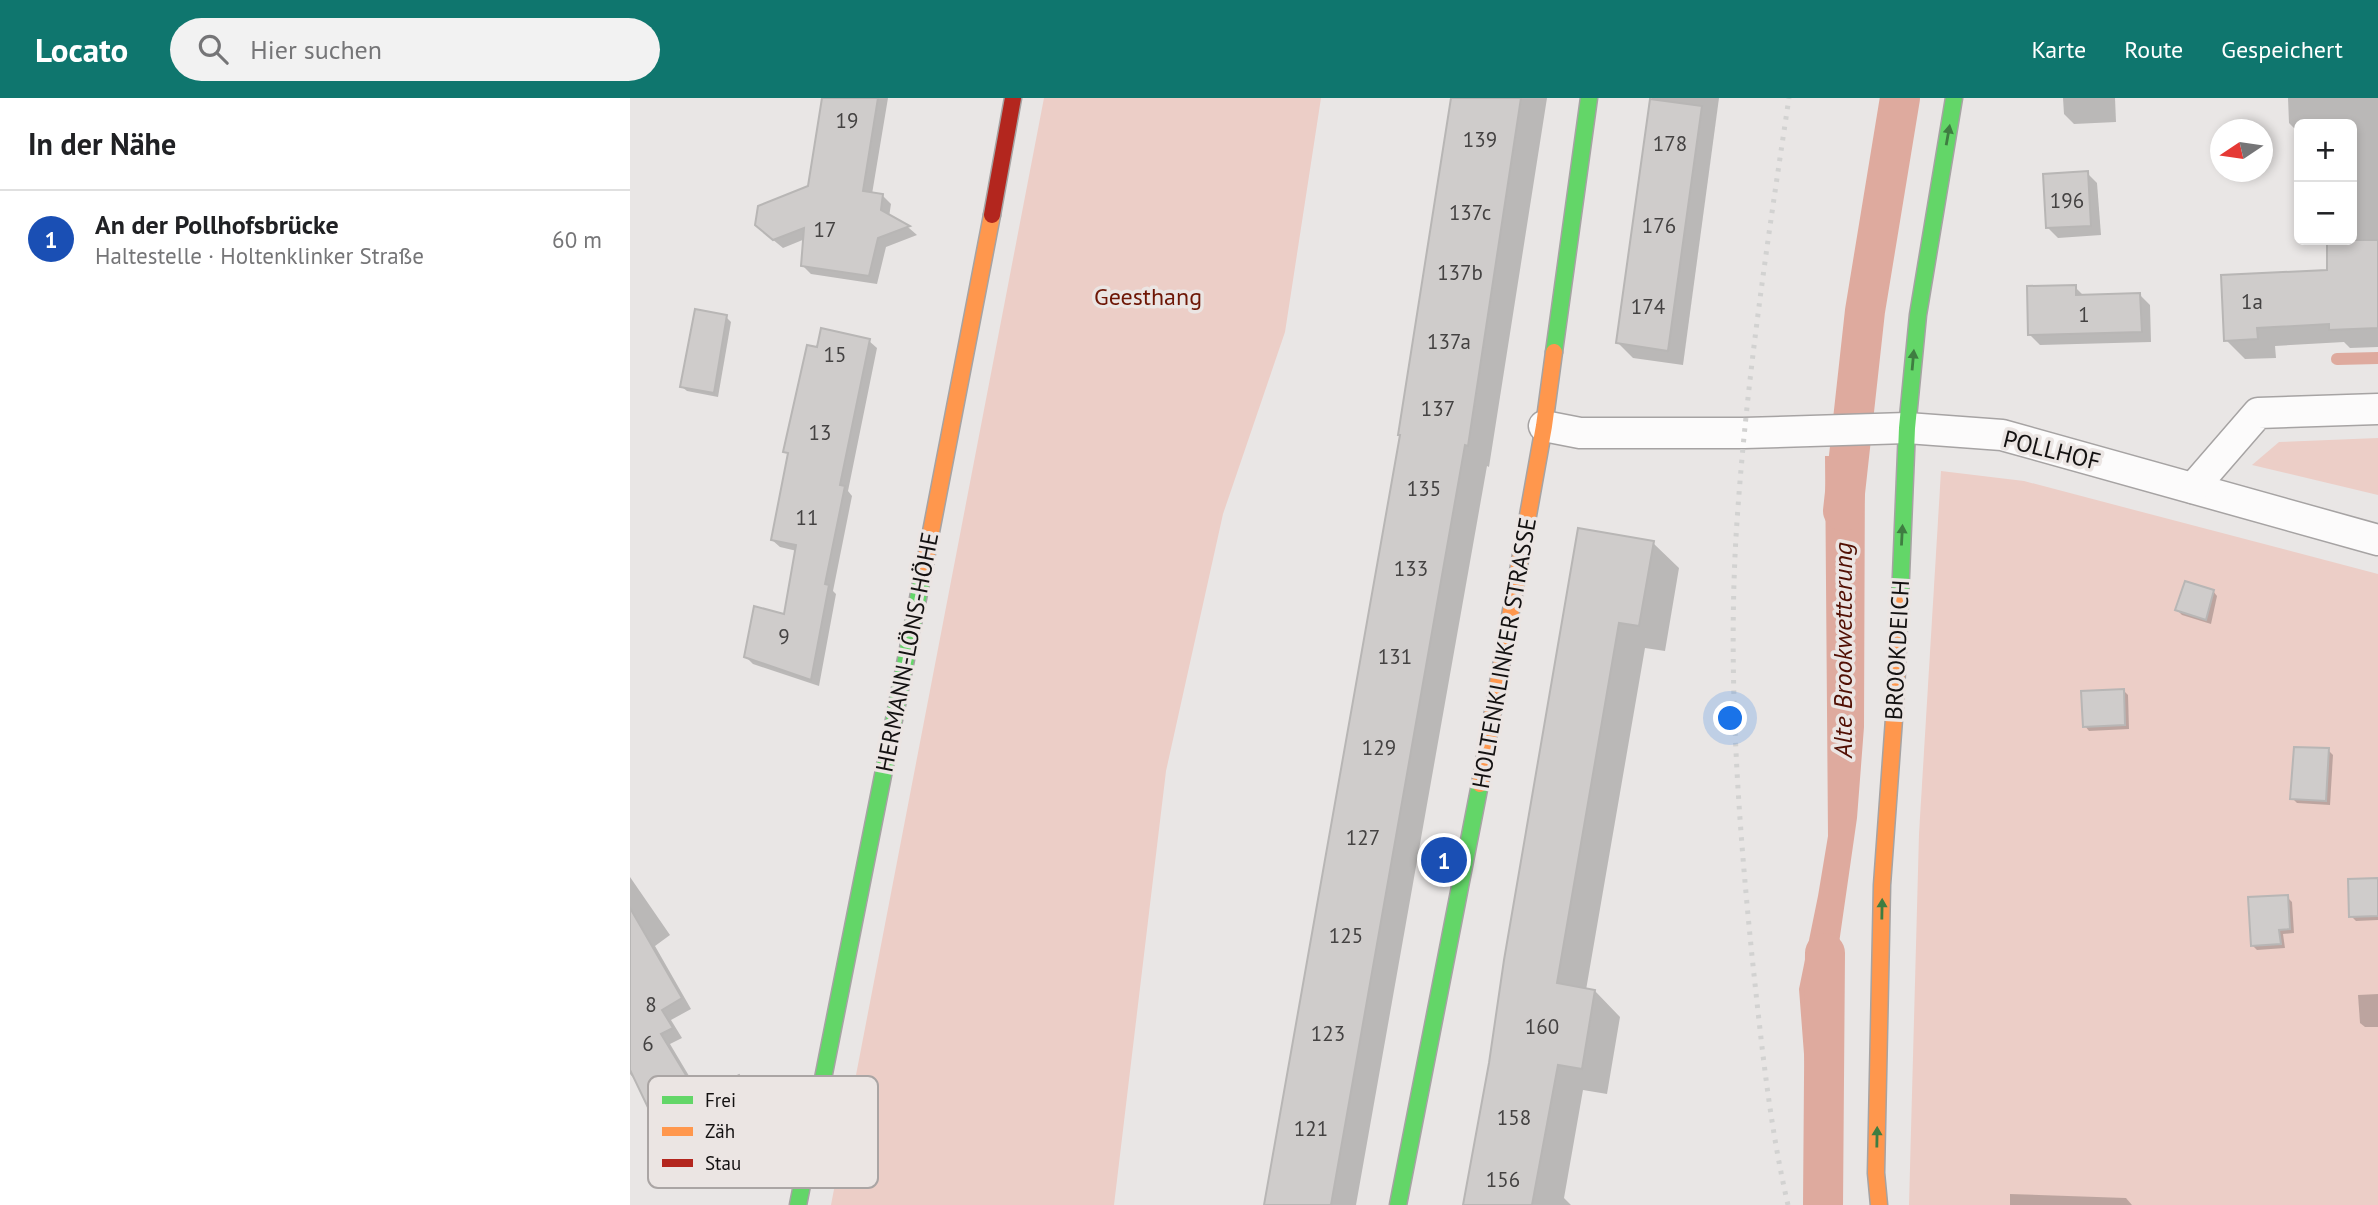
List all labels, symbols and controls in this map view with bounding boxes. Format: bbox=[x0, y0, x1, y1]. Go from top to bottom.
search box bbox=[170, 18, 660, 81]
text: Locato bbox=[35, 28, 128, 71]
icon: search bbox=[194, 30, 232, 68]
text: Hier suchen bbox=[250, 33, 382, 66]
text: Karte bbox=[2031, 34, 2086, 65]
text: Route bbox=[2124, 34, 2183, 65]
text: Gespeichert bbox=[2221, 34, 2343, 65]
house number: 19 bbox=[836, 107, 858, 134]
north arrow bbox=[2210, 119, 2273, 182]
map controls bbox=[2294, 119, 2357, 245]
button: + bbox=[2294, 119, 2357, 182]
text: In der Nähe bbox=[28, 124, 176, 163]
one-way arrow bbox=[1943, 124, 1954, 146]
house number: 139 bbox=[1463, 126, 1497, 153]
house number: 178 bbox=[1653, 130, 1687, 157]
button: − bbox=[2294, 182, 2357, 245]
house number: 196 bbox=[2050, 187, 2084, 214]
house number: 137c bbox=[1449, 199, 1491, 226]
text: An der Pollhofsbrücke bbox=[95, 208, 339, 241]
house number: 176 bbox=[1642, 212, 1676, 239]
house number: 17 bbox=[814, 216, 836, 243]
text: 1 bbox=[44, 225, 58, 254]
text: 60 m bbox=[552, 225, 602, 254]
text: Haltestelle · Holtenklinker Straße bbox=[95, 241, 424, 270]
house number: 137b bbox=[1437, 259, 1483, 286]
park label: Geesthang bbox=[1094, 281, 1202, 312]
house number: 1a bbox=[2241, 288, 2263, 315]
house number: 174 bbox=[1631, 293, 1665, 320]
house number: 1 bbox=[2078, 301, 2090, 328]
house number: 137a bbox=[1427, 328, 1471, 355]
house number: 15 bbox=[824, 341, 846, 368]
one-way arrow bbox=[1908, 349, 1919, 371]
house number: 137 bbox=[1421, 395, 1455, 422]
house number: 13 bbox=[809, 419, 831, 446]
street label: POLLHOF bbox=[2000, 423, 2104, 477]
house number: 135 bbox=[1407, 475, 1441, 502]
house number: 11 bbox=[796, 504, 818, 531]
street label: HOLTENKLINKER STRASSE bbox=[1465, 515, 1543, 791]
one-way arrow bbox=[1897, 524, 1908, 546]
street label: HERMANN-LÖNS-HÖHE bbox=[869, 529, 945, 775]
water label: Alte Brookwetterung bbox=[1826, 542, 1859, 759]
house number: 133 bbox=[1394, 555, 1428, 582]
street label: BROOKDEICH bbox=[1878, 579, 1916, 721]
house number: 9 bbox=[778, 623, 790, 650]
house number: 131 bbox=[1378, 643, 1412, 670]
your location bbox=[1713, 701, 1747, 735]
house number: 129 bbox=[1362, 734, 1396, 761]
house number: 127 bbox=[1346, 824, 1380, 851]
pin: 1 bbox=[1421, 834, 1467, 886]
one-way arrow bbox=[1876, 898, 1887, 920]
house number: 125 bbox=[1329, 922, 1363, 949]
house number: 8 bbox=[645, 991, 657, 1018]
house number: 160 bbox=[1525, 1013, 1559, 1040]
house number: 123 bbox=[1311, 1020, 1345, 1047]
house number: 6 bbox=[642, 1030, 654, 1057]
legend bbox=[648, 1076, 878, 1188]
text: Frei bbox=[705, 1088, 736, 1112]
house number: 158 bbox=[1497, 1104, 1531, 1131]
house number: 121 bbox=[1294, 1115, 1328, 1142]
text: Zäh bbox=[705, 1119, 735, 1143]
one-way arrow bbox=[1871, 1126, 1883, 1148]
text: Stau bbox=[705, 1151, 741, 1175]
house number: 156 bbox=[1486, 1166, 1520, 1193]

